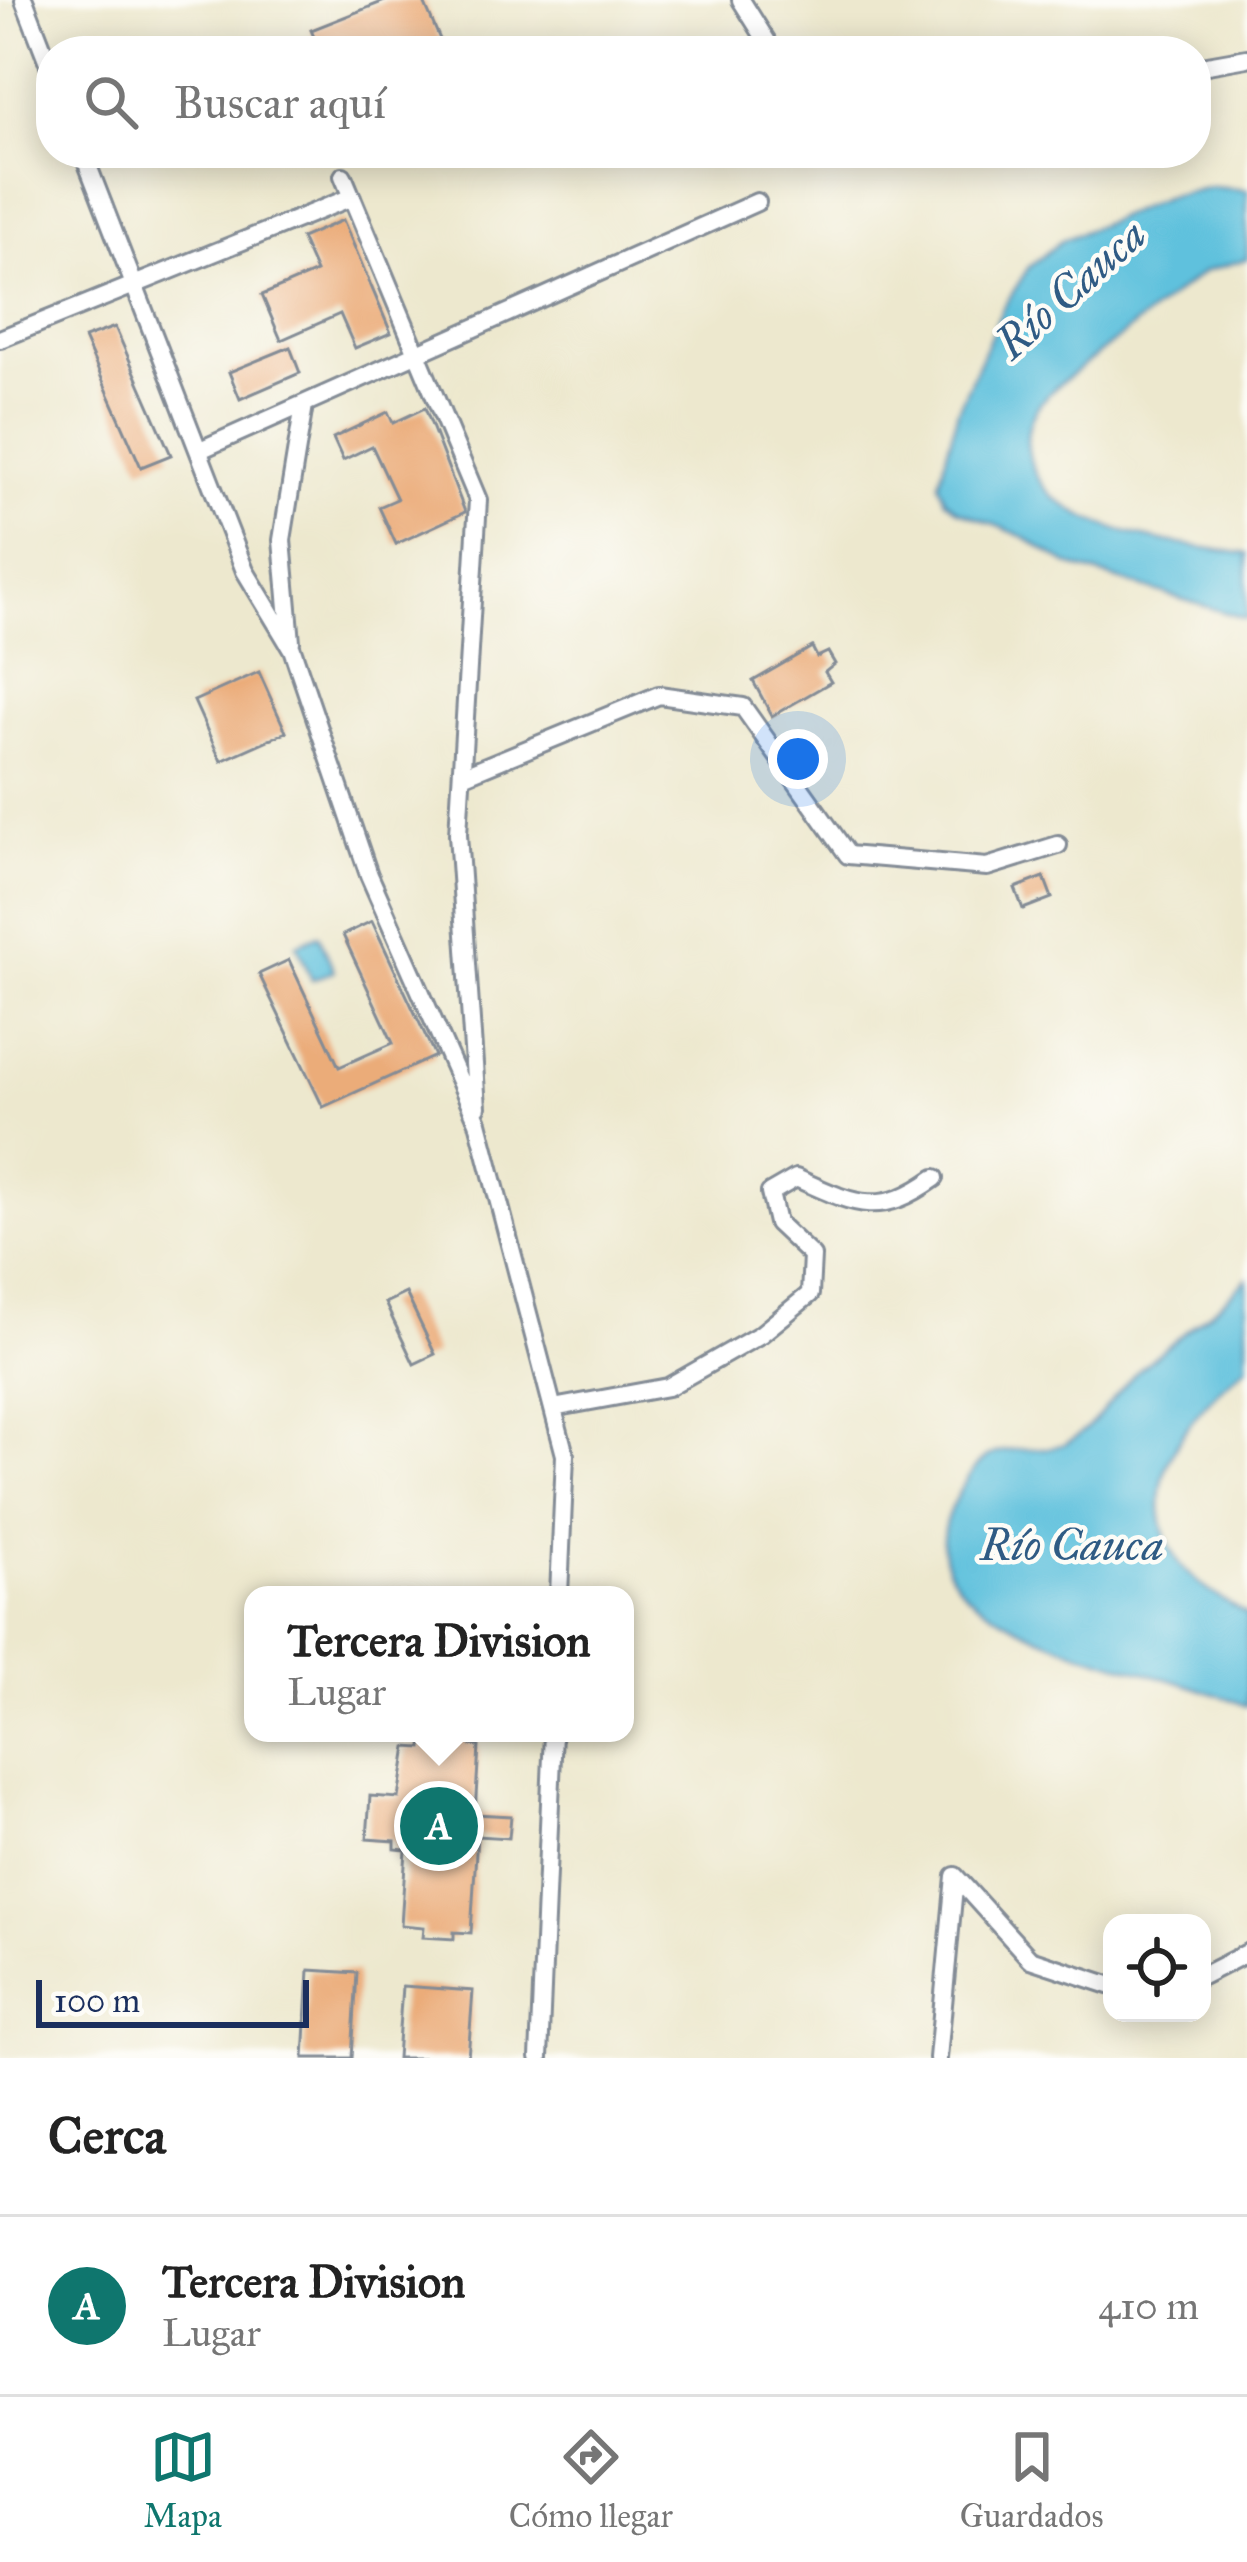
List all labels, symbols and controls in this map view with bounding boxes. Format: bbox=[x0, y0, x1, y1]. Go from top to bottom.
search box bbox=[36, 36, 1211, 168]
icon: search bbox=[78, 69, 144, 135]
text: Buscar aquí bbox=[174, 75, 386, 130]
water label: Río Cauca bbox=[982, 207, 1157, 371]
your location bbox=[768, 729, 828, 789]
water label: Río Cauca bbox=[978, 1517, 1164, 1572]
popup bbox=[244, 1586, 634, 1742]
text: Tercera Division bbox=[287, 1613, 591, 1668]
text: Lugar bbox=[287, 1668, 386, 1716]
pin: A bbox=[400, 1781, 478, 1871]
map controls bbox=[1103, 1914, 1211, 2022]
button: locate bbox=[1103, 1914, 1211, 2022]
scale bar bbox=[36, 1974, 309, 2027]
text: 100 m bbox=[54, 1981, 140, 2021]
text: Cerca bbox=[48, 2105, 166, 2167]
text: Tercera Division bbox=[162, 2254, 465, 2309]
text: A bbox=[74, 2282, 100, 2330]
text: 410 m bbox=[1098, 2282, 1199, 2330]
text: Lugar bbox=[162, 2309, 261, 2357]
tab: Mapa bbox=[143, 2424, 222, 2536]
tab: Cómo llegar bbox=[509, 2424, 673, 2536]
tab: Guardados bbox=[960, 2424, 1104, 2536]

